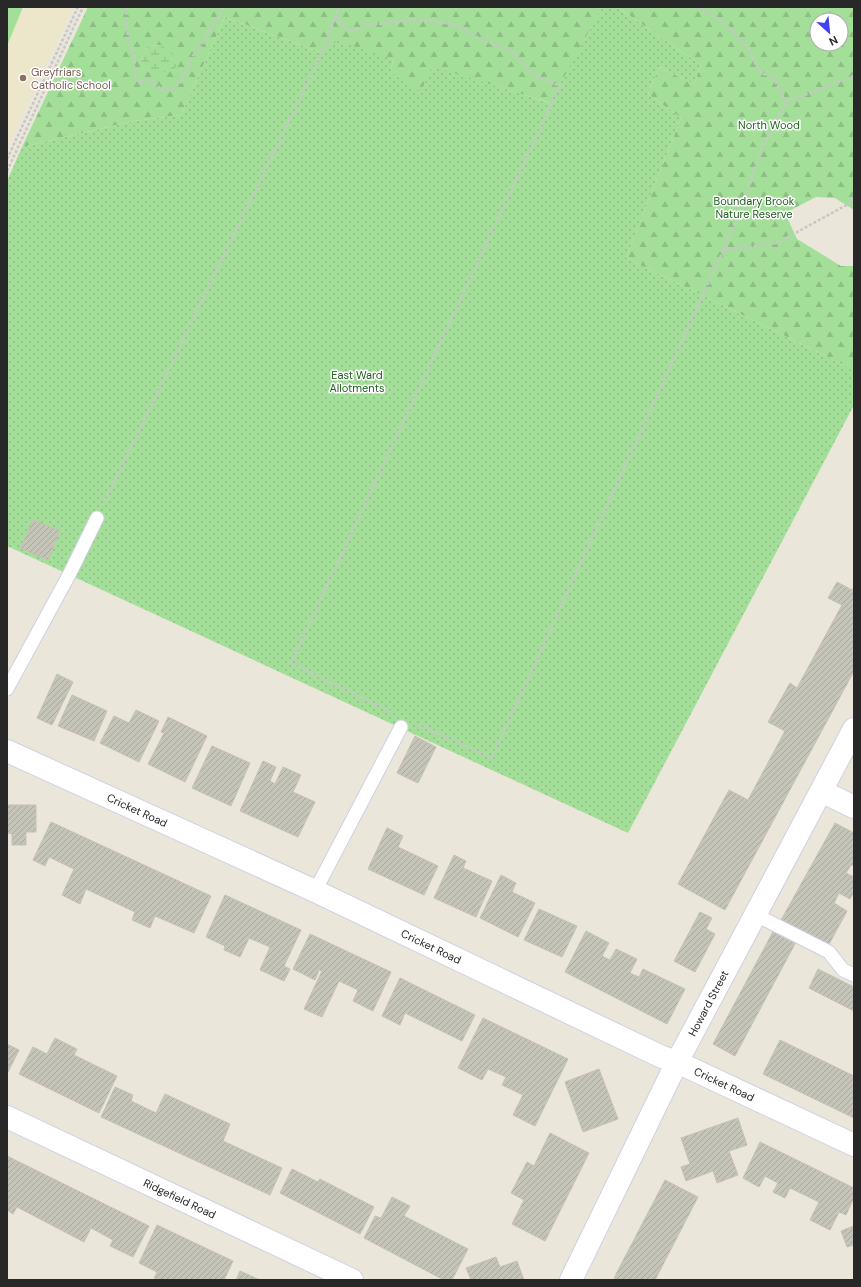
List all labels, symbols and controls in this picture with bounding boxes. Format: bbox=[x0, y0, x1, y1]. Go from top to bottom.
north arrow bbox=[809, 12, 849, 52]
text: N bbox=[827, 33, 840, 49]
place label: Greyfriars Catholic School bbox=[31, 65, 111, 92]
marker: Greyfriars Catholic School bbox=[18, 73, 28, 83]
park label: North Wood bbox=[738, 118, 800, 132]
park label: Boundary Brook Nature Reserve bbox=[714, 194, 795, 221]
park label: East Ward Allotments bbox=[329, 368, 385, 395]
street label: Cricket Road bbox=[105, 790, 170, 830]
street label: Cricket Road bbox=[399, 926, 464, 967]
street label: Howard Street bbox=[685, 968, 732, 1039]
street label: Cricket Road bbox=[692, 1064, 757, 1104]
street label: Ridgefield Road bbox=[141, 1175, 218, 1222]

